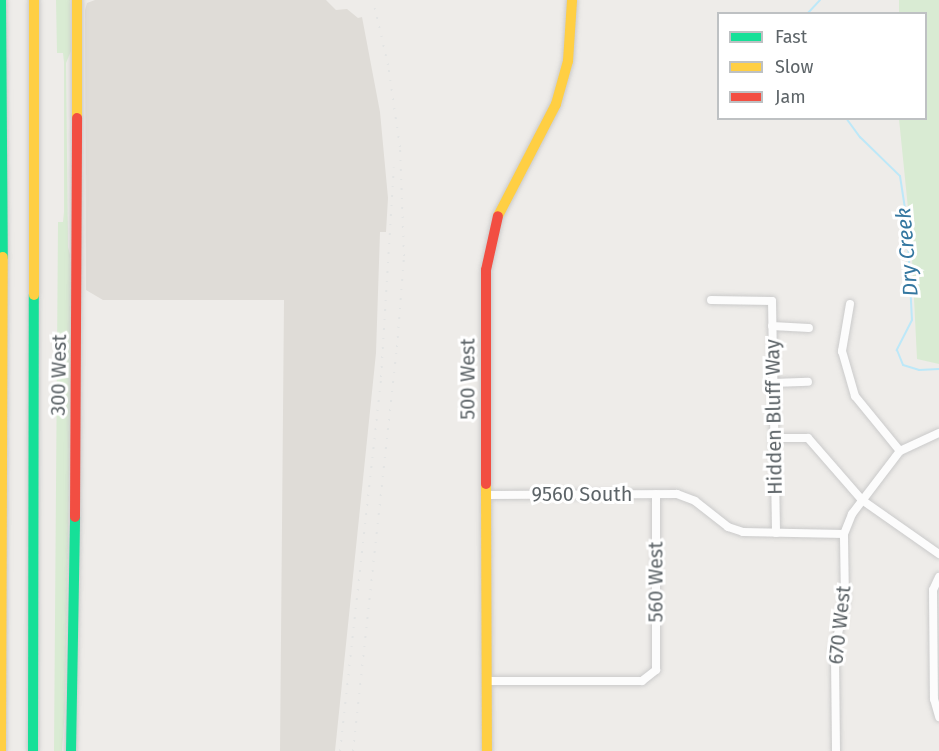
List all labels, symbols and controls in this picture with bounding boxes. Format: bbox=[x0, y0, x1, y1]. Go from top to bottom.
legend bbox=[717, 12, 927, 120]
text: Fast bbox=[775, 26, 807, 48]
text: Slow bbox=[775, 56, 813, 78]
text: Jam bbox=[775, 86, 806, 108]
water label: Dry Creek bbox=[891, 207, 923, 297]
street label: 300 West bbox=[46, 334, 72, 416]
street label: 500 West bbox=[456, 338, 480, 420]
street label: Hidden Bluff Way bbox=[761, 339, 787, 495]
street label: 9560 South bbox=[532, 482, 632, 506]
street label: 560 West bbox=[644, 542, 668, 622]
street label: 670 West bbox=[824, 584, 856, 666]

